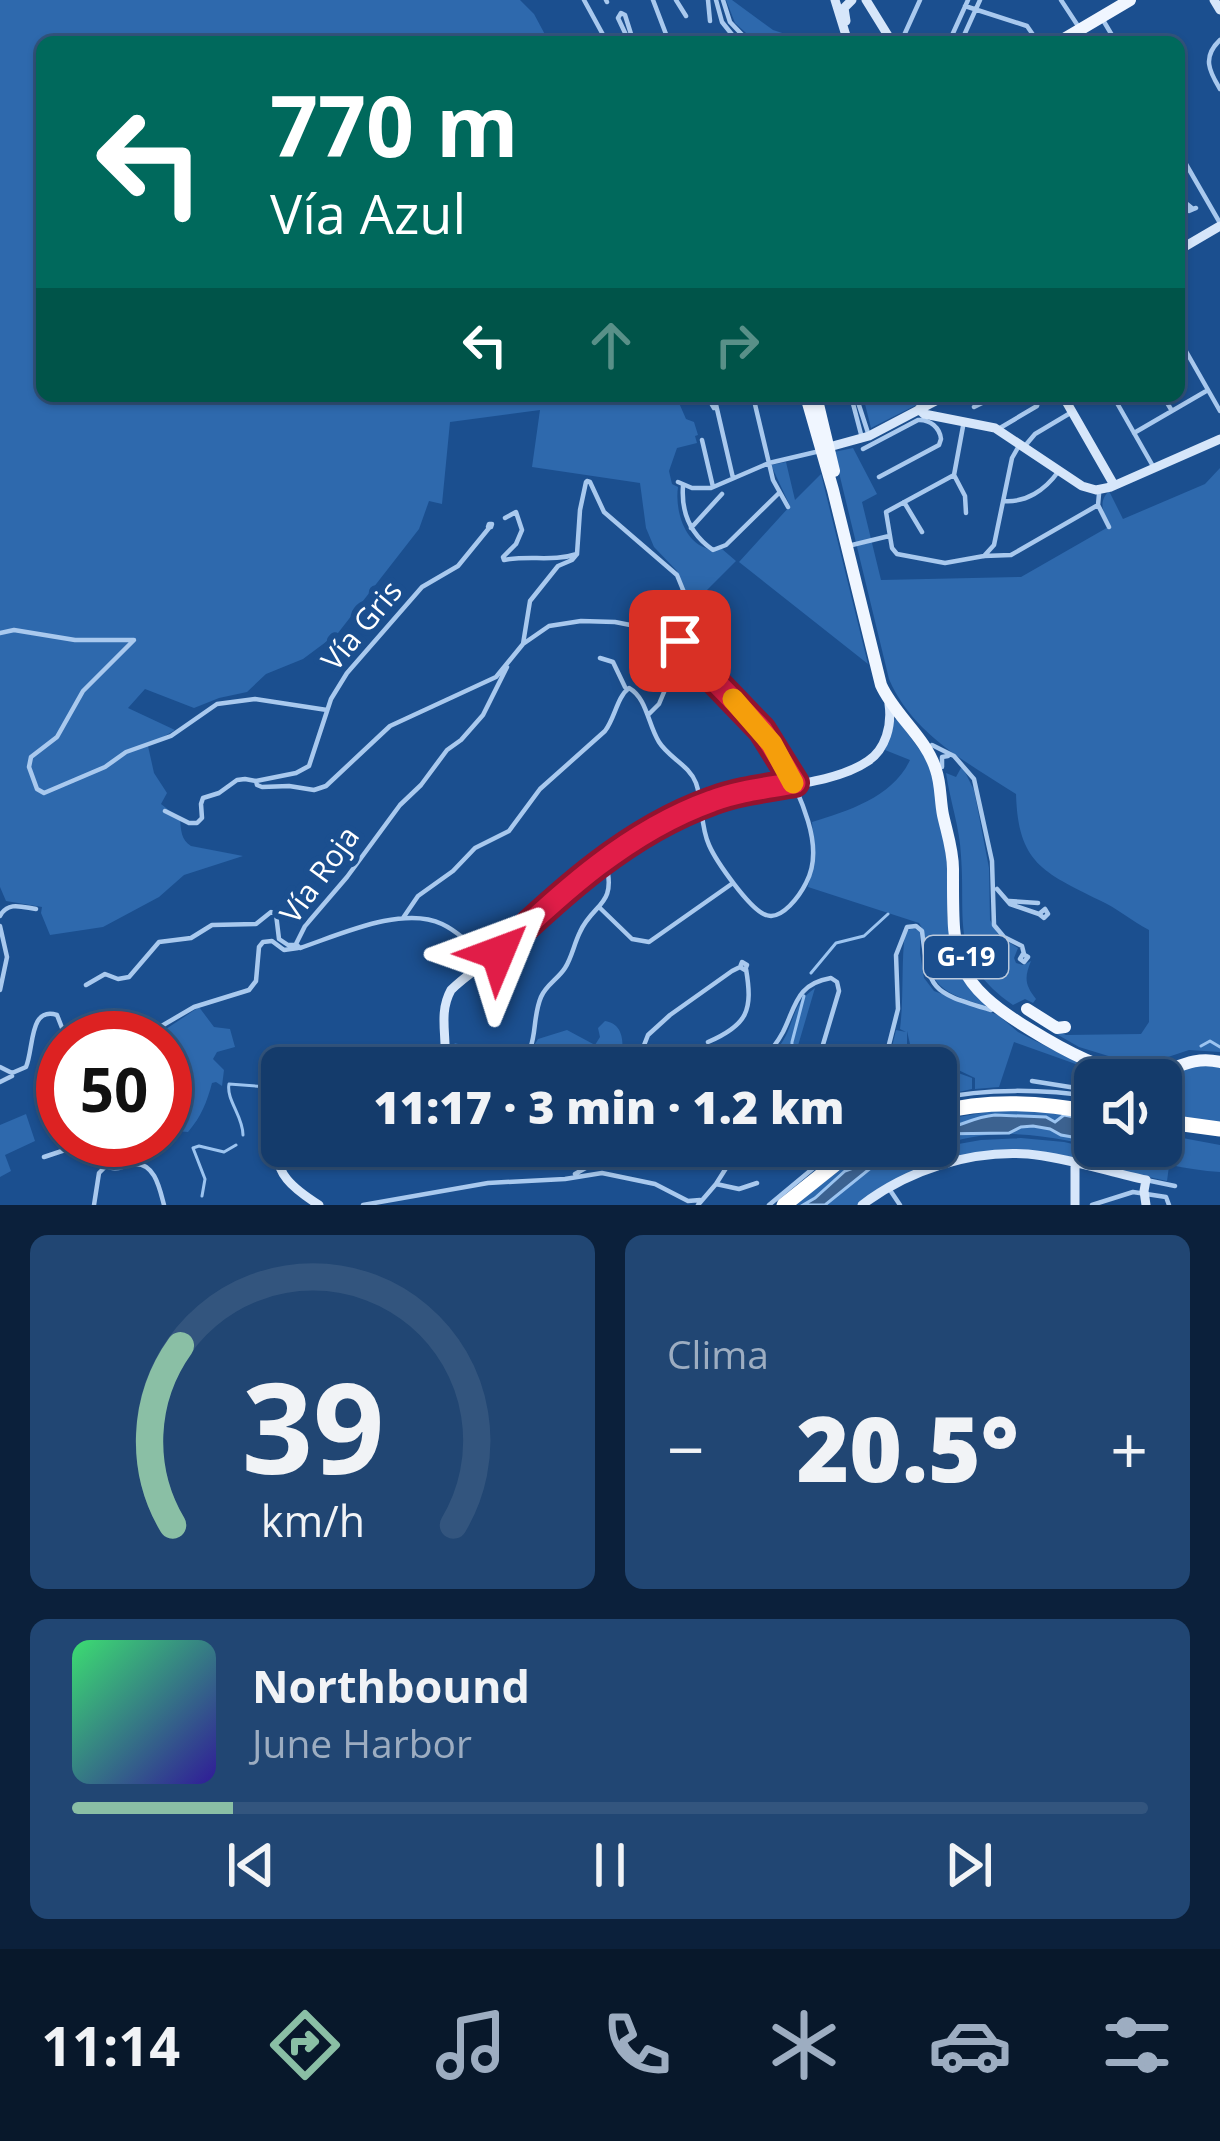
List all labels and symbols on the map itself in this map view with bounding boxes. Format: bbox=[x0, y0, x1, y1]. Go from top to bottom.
street label: Vía Gris bbox=[311, 571, 411, 679]
pin bbox=[629, 590, 731, 692]
street label: Vía Roja bbox=[270, 817, 368, 931]
position arrow bbox=[435, 890, 561, 1016]
road number: G-19 bbox=[924, 936, 1008, 978]
speed limit sign: 50 bbox=[36, 1011, 192, 1167]

